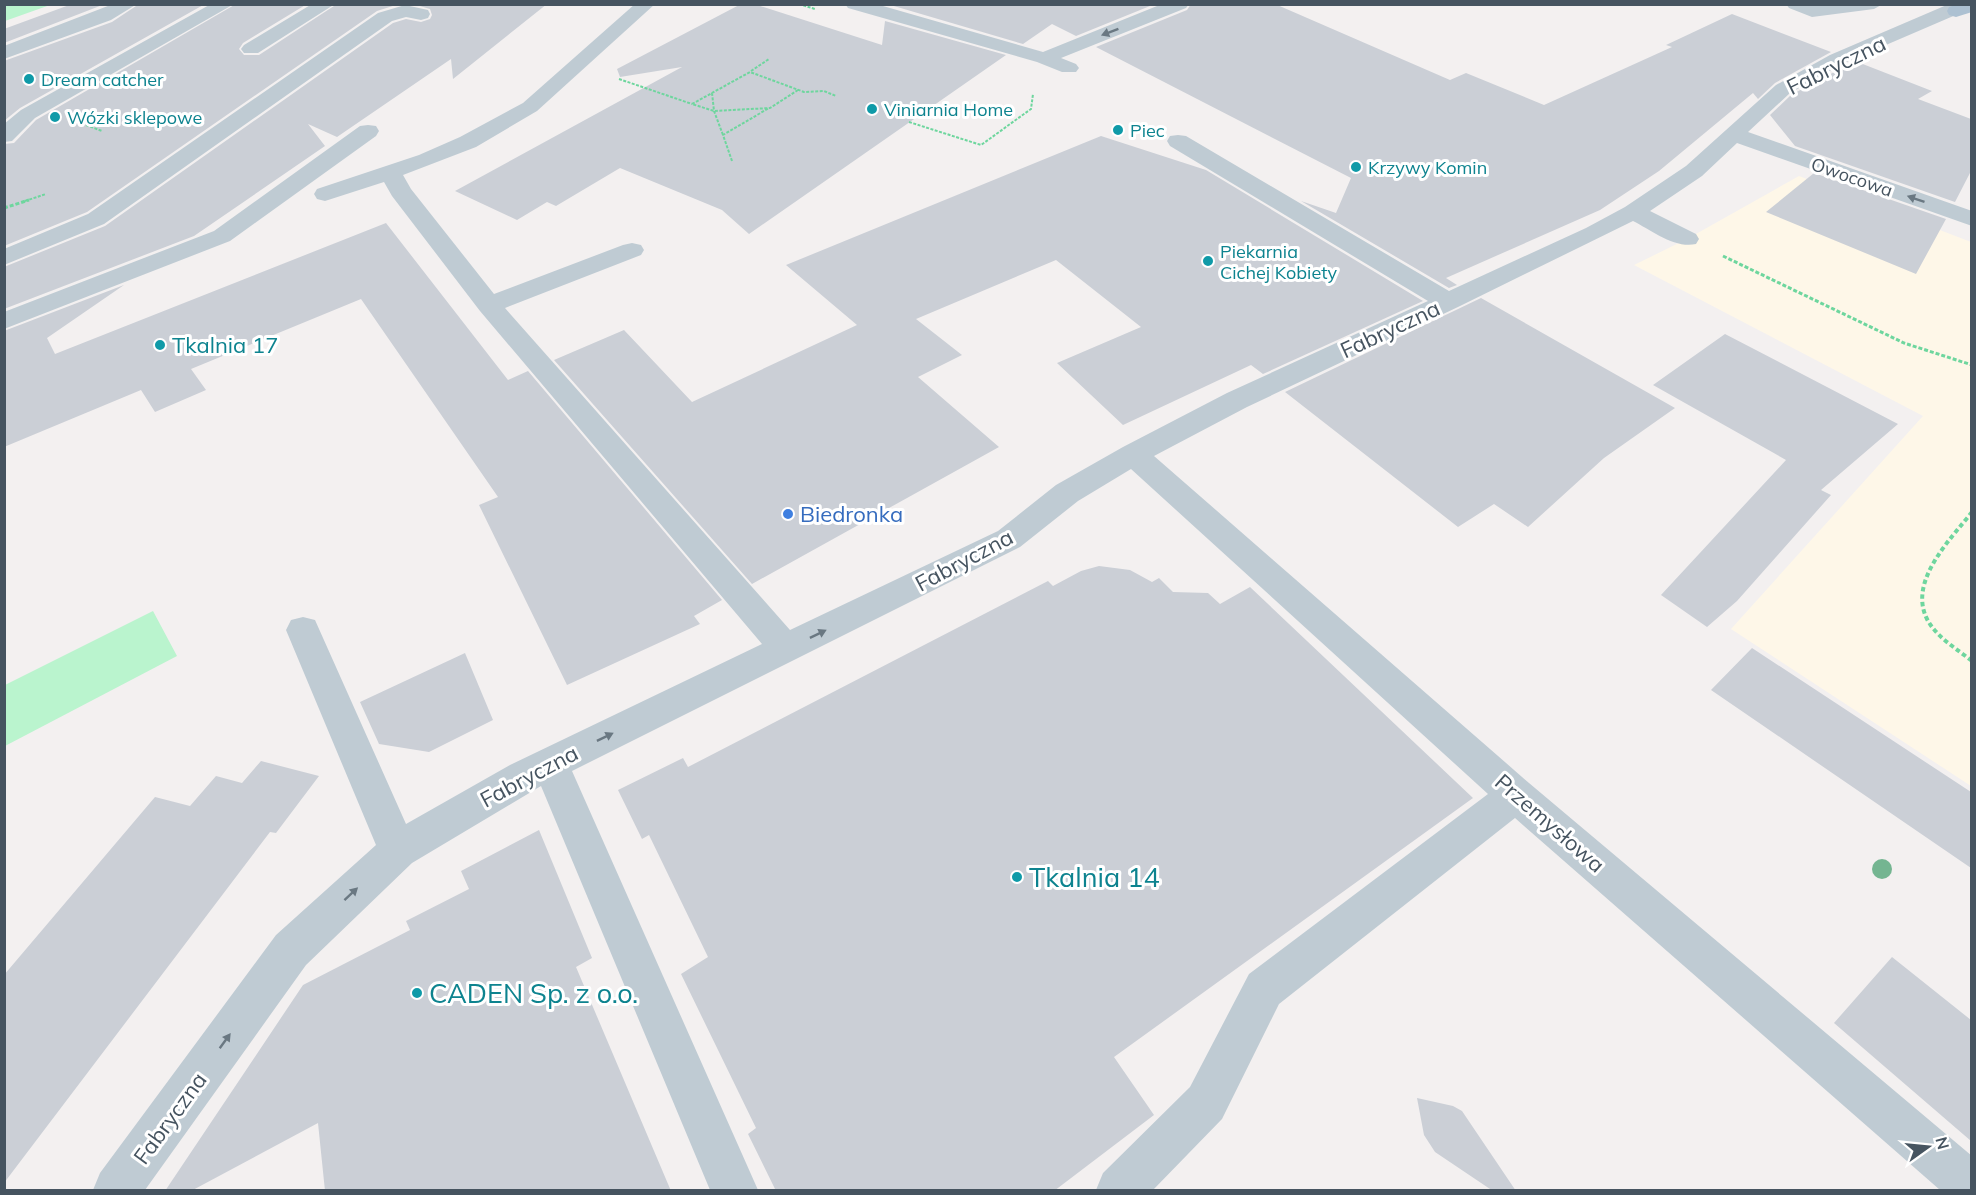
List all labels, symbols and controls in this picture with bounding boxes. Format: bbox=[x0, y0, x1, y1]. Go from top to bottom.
one-way arrow bbox=[1101, 28, 1119, 37]
street label: Fabryczna bbox=[1782, 29, 1890, 101]
place label: Dream catcher bbox=[41, 68, 164, 91]
marker: Dream catcher bbox=[22, 72, 36, 86]
place label: Viniarnia Home bbox=[884, 98, 1013, 121]
marker: Viniarnia Home bbox=[865, 102, 879, 116]
place label: Wózki sklepowe bbox=[67, 106, 202, 129]
marker: Wózki sklepowe bbox=[48, 110, 62, 124]
place label: Piec bbox=[1130, 119, 1165, 142]
marker: Piec bbox=[1111, 123, 1125, 137]
street label: Owocowa bbox=[1808, 152, 1896, 202]
place label: Krzywy Komin bbox=[1368, 156, 1487, 179]
marker: Krzywy Komin bbox=[1349, 160, 1363, 174]
one-way arrow bbox=[1907, 194, 1925, 204]
place label: Piekarnia Cichej Kobiety bbox=[1220, 240, 1338, 284]
marker: Piekarnia Cichej Kobiety bbox=[1201, 254, 1215, 268]
street label: Fabryczna bbox=[1336, 294, 1444, 364]
place label: Tkalnia 17 bbox=[172, 331, 278, 359]
marker: Tkalnia 17 bbox=[153, 338, 167, 352]
place label: Biedronka bbox=[800, 500, 903, 528]
marker: Biedronka bbox=[781, 507, 795, 521]
street label: Fabryczna bbox=[910, 523, 1018, 597]
one-way arrow bbox=[810, 629, 827, 638]
one-way arrow bbox=[596, 732, 614, 742]
street label: Fabryczna bbox=[475, 739, 583, 813]
street label: Przemysłowa bbox=[1489, 768, 1611, 878]
place label: Tkalnia 14 bbox=[1029, 860, 1160, 894]
marker: Tkalnia 14 bbox=[1010, 870, 1024, 884]
one-way arrow bbox=[344, 887, 359, 901]
place label: CADEN Sp. z o.o. bbox=[429, 976, 638, 1010]
marker: CADEN Sp. z o.o. bbox=[410, 986, 424, 1000]
one-way arrow bbox=[219, 1034, 231, 1050]
street label: Fabryczna bbox=[127, 1067, 213, 1169]
north arrow bbox=[1898, 1117, 1958, 1177]
text: N bbox=[1931, 1135, 1954, 1152]

